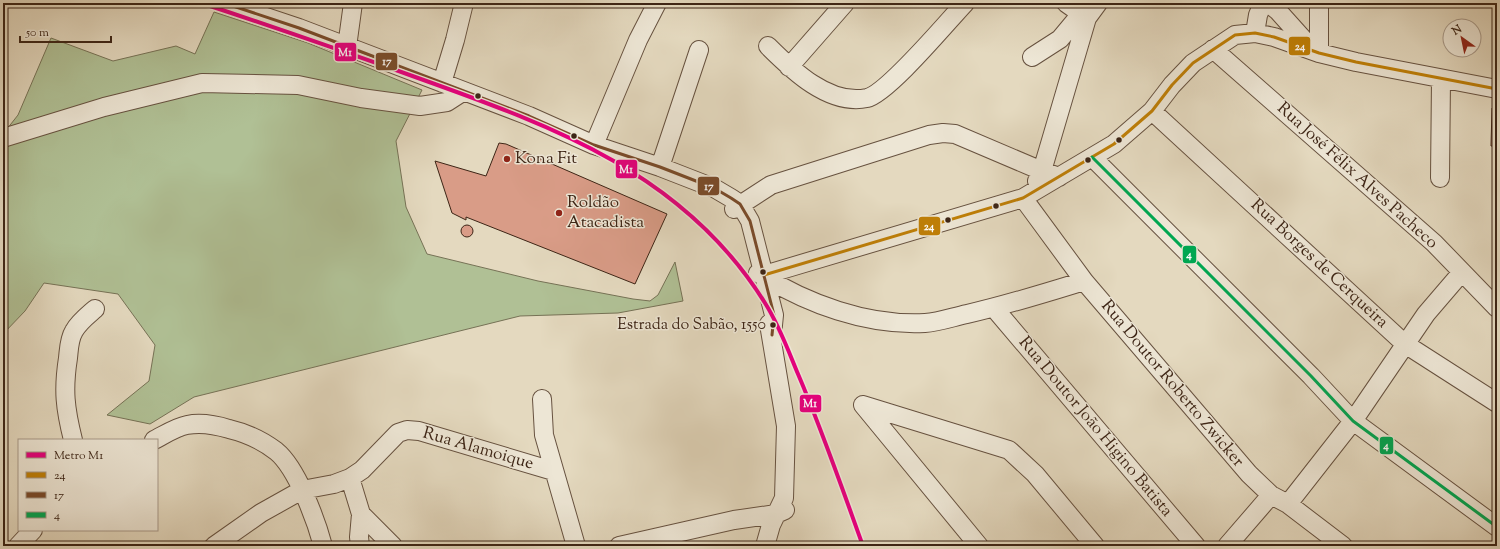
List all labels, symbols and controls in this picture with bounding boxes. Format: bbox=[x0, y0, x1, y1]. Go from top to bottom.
scale bar bbox=[20, 18, 111, 44]
north arrow bbox=[1442, 18, 1482, 58]
text: N bbox=[1448, 21, 1465, 40]
text: 50 m bbox=[25, 24, 49, 42]
line badge: 24 bbox=[1288, 36, 1311, 56]
text: 24 bbox=[1295, 39, 1306, 55]
line badge: M1 bbox=[334, 42, 357, 62]
text: M1 bbox=[337, 45, 352, 61]
line badge: 17 bbox=[375, 52, 398, 71]
text: 17 bbox=[381, 54, 392, 70]
unlabelled marker bbox=[473, 91, 483, 101]
street label: Rua José Félix Alves Pacheco bbox=[1271, 97, 1443, 255]
unlabelled marker bbox=[569, 131, 579, 141]
unlabelled marker bbox=[1114, 135, 1124, 145]
place label: Kona Fit bbox=[515, 147, 577, 171]
marker: Kona Fit bbox=[502, 154, 512, 164]
unlabelled marker bbox=[1083, 155, 1093, 165]
line badge: M1 bbox=[615, 159, 638, 179]
text: M1 bbox=[618, 162, 633, 178]
line badge: 17 bbox=[697, 176, 720, 196]
text: 17 bbox=[703, 179, 714, 195]
place label: Roldão Atacadista bbox=[567, 191, 644, 235]
street label: Rua Borges de Cerqueira bbox=[1245, 194, 1393, 334]
unlabelled marker bbox=[991, 201, 1001, 211]
marker: Roldão Atacadista bbox=[554, 208, 564, 218]
unlabelled marker bbox=[943, 215, 953, 225]
line badge: 24 bbox=[918, 216, 941, 236]
text: 24 bbox=[924, 219, 935, 235]
line badge: 4 bbox=[1182, 245, 1197, 264]
text: 4 bbox=[1185, 247, 1192, 263]
unlabelled marker bbox=[758, 267, 768, 277]
street label: Rua Doutor Roberto Zwicker bbox=[1095, 295, 1250, 473]
place label: Estrada do Sabão, 1550 bbox=[617, 314, 766, 337]
marker: Estrada do Sabão, 1550 bbox=[768, 320, 778, 330]
street label: Rua Doutor João Higino Batista bbox=[1012, 332, 1178, 522]
line badge: M1 bbox=[799, 394, 822, 413]
text: M1 bbox=[802, 396, 817, 412]
street label: Rua Alamoique bbox=[420, 422, 536, 476]
line badge: 4 bbox=[1379, 436, 1394, 455]
text: 4 bbox=[1382, 438, 1389, 454]
legend bbox=[18, 439, 158, 531]
text: Metro M1 bbox=[54, 447, 103, 465]
text: 24 bbox=[54, 467, 66, 485]
text: 17 bbox=[54, 487, 64, 505]
text: 4 bbox=[54, 507, 60, 525]

